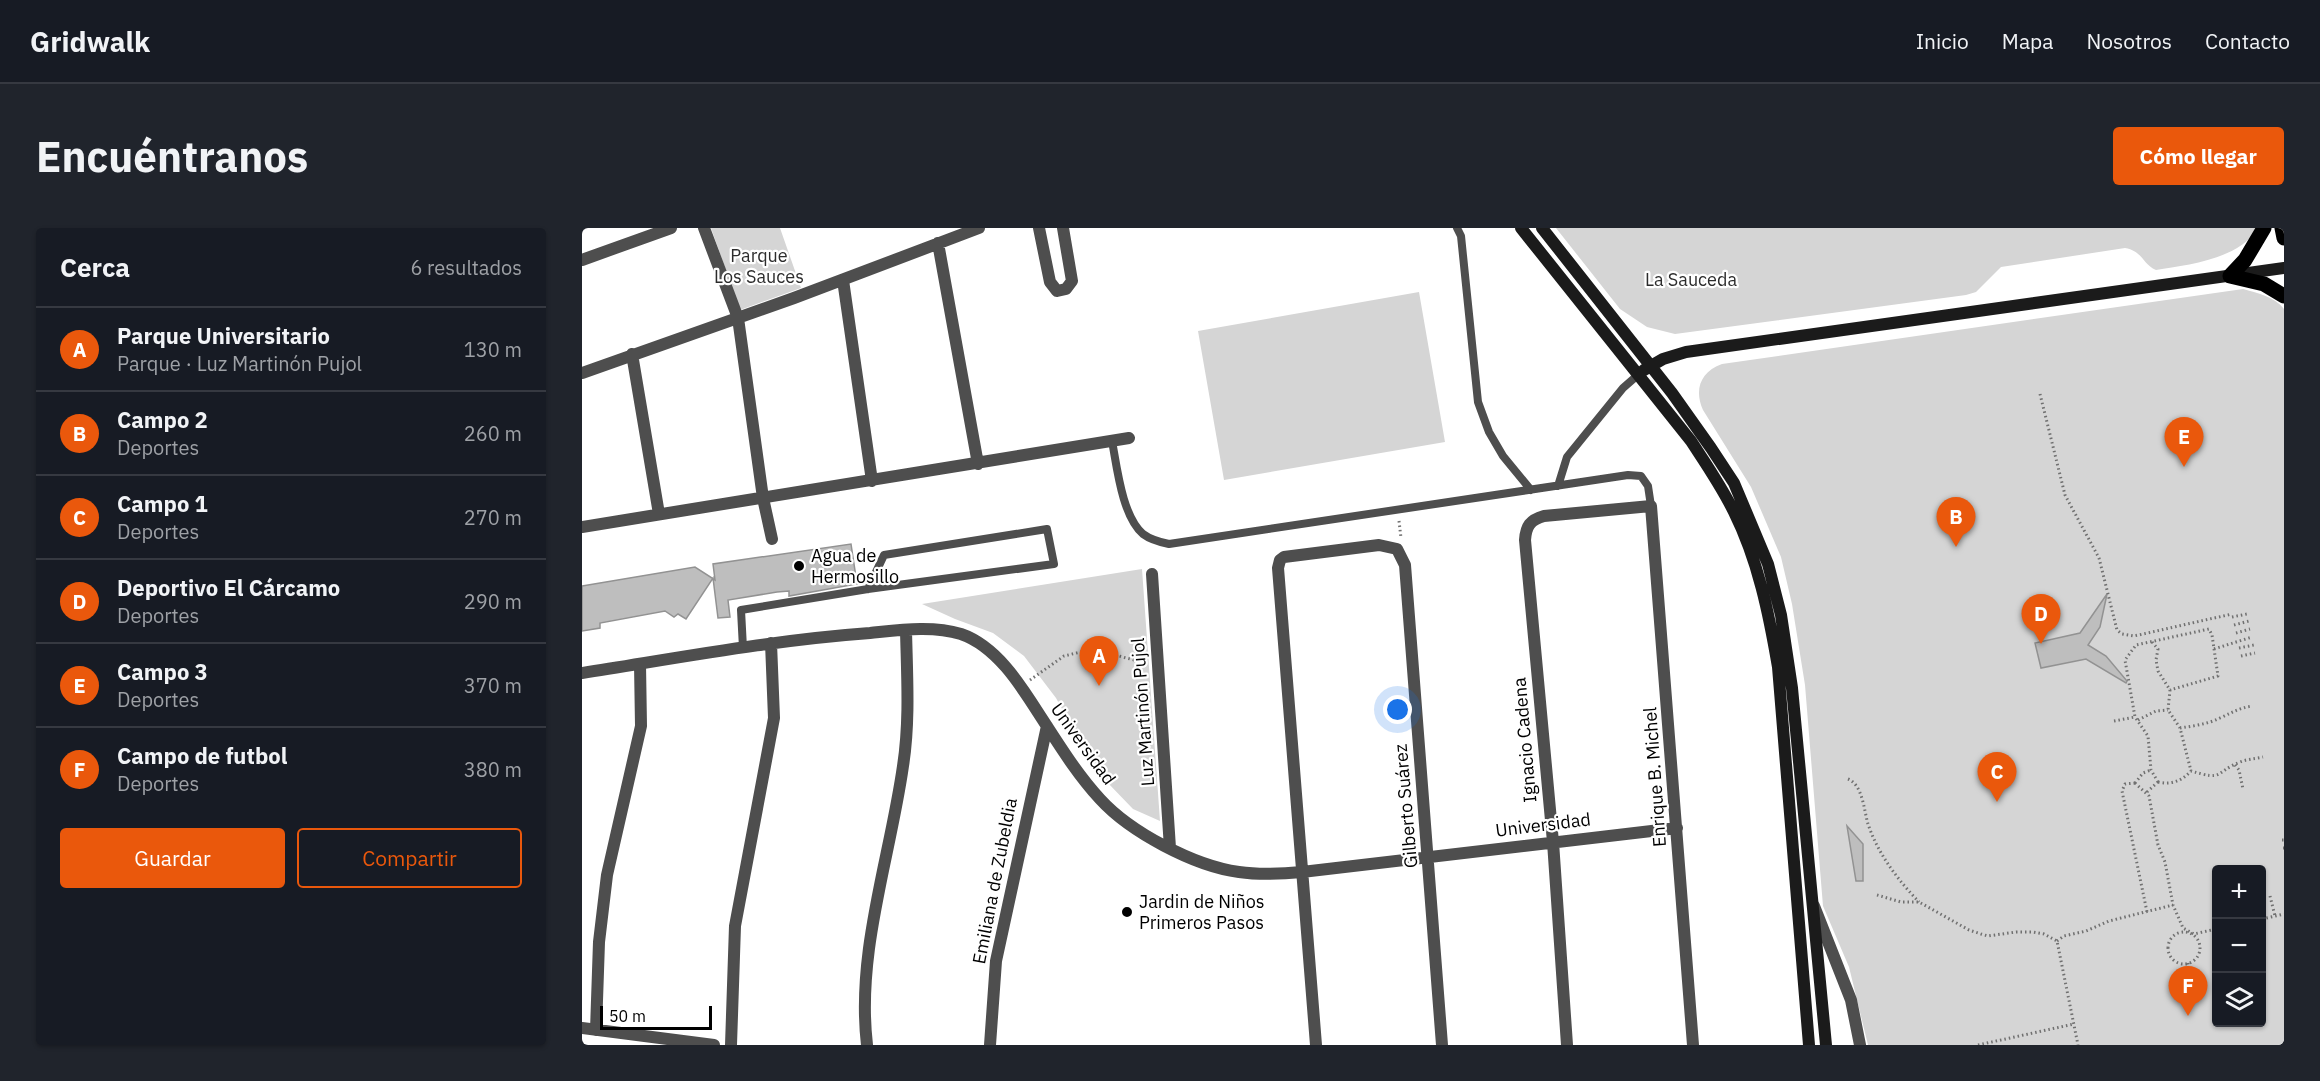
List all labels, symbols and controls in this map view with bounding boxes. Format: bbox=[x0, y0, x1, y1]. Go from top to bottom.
text: Gridwalk bbox=[30, 23, 150, 60]
text: Inicio bbox=[1916, 27, 1969, 55]
text: Mapa bbox=[2002, 27, 2054, 55]
text: Nosotros bbox=[2087, 27, 2172, 55]
text: Contacto bbox=[2205, 27, 2290, 55]
button: Cómo llegar bbox=[2113, 127, 2284, 185]
text: Encuéntranos bbox=[36, 129, 308, 184]
park label: Parque Los Sauces bbox=[714, 244, 804, 288]
text: Cerca bbox=[60, 250, 130, 284]
text: 6 resultados bbox=[410, 254, 522, 281]
park label: La Sauceda bbox=[1645, 268, 1737, 291]
text: Parque Universitario bbox=[117, 321, 330, 350]
text: A bbox=[73, 336, 86, 363]
text: 130 m bbox=[464, 336, 522, 363]
text: Parque · Luz Martinón Pujol bbox=[117, 350, 362, 377]
text: Campo 2 bbox=[117, 405, 208, 434]
pin: E bbox=[2164, 418, 2204, 467]
text: B bbox=[73, 420, 86, 447]
text: 260 m bbox=[464, 420, 522, 447]
text: Deportes bbox=[117, 434, 199, 461]
text: Campo 1 bbox=[117, 489, 208, 518]
pin: B bbox=[1936, 498, 1976, 547]
text: C bbox=[73, 504, 86, 531]
text: 270 m bbox=[464, 504, 522, 531]
text: Deportes bbox=[117, 518, 199, 545]
place label: Agua de Hermosillo bbox=[811, 544, 899, 588]
marker: Agua de Hermosillo bbox=[792, 559, 806, 573]
text: Deportivo El Cárcamo bbox=[117, 573, 340, 602]
text: D bbox=[73, 588, 86, 615]
text: 290 m bbox=[464, 588, 522, 615]
pin: D bbox=[2022, 594, 2060, 644]
text: Deportes bbox=[117, 602, 199, 629]
pin: A bbox=[1080, 636, 1118, 686]
street label: Luz Martinón Pujol bbox=[1126, 637, 1159, 787]
text: Campo 3 bbox=[117, 657, 208, 686]
text: E bbox=[73, 672, 86, 699]
text: 370 m bbox=[464, 672, 522, 699]
street label: Ignacio Cadena bbox=[1508, 676, 1541, 803]
text: Deportes bbox=[117, 686, 199, 713]
your location bbox=[1383, 695, 1412, 724]
street label: Universidad bbox=[1046, 698, 1121, 789]
street label: Enrique B. Michel bbox=[1638, 706, 1671, 848]
text: Campo de futbol bbox=[117, 741, 287, 770]
street label: Gilberto Suárez bbox=[1389, 743, 1422, 869]
pin: C bbox=[1978, 752, 2016, 802]
text: F bbox=[74, 756, 85, 783]
text: 380 m bbox=[464, 756, 522, 783]
text: Deportes bbox=[117, 770, 199, 797]
street label: Emiliana de Zubeldia bbox=[967, 796, 1022, 966]
street label: Universidad bbox=[1494, 807, 1592, 842]
button: Guardar bbox=[60, 828, 285, 888]
button: Compartir bbox=[297, 828, 522, 888]
map controls bbox=[2212, 865, 2266, 1027]
button: + bbox=[2212, 865, 2266, 919]
place label: Jardin de Niños Primeros Pasos bbox=[1139, 890, 1265, 934]
marker: Jardin de Niños Primeros Pasos bbox=[1120, 905, 1134, 919]
button: − bbox=[2212, 919, 2266, 973]
pin: F bbox=[2168, 966, 2208, 1016]
button: layers bbox=[2212, 973, 2266, 1027]
scale bar bbox=[600, 1003, 712, 1030]
text: 50 m bbox=[609, 1006, 646, 1026]

